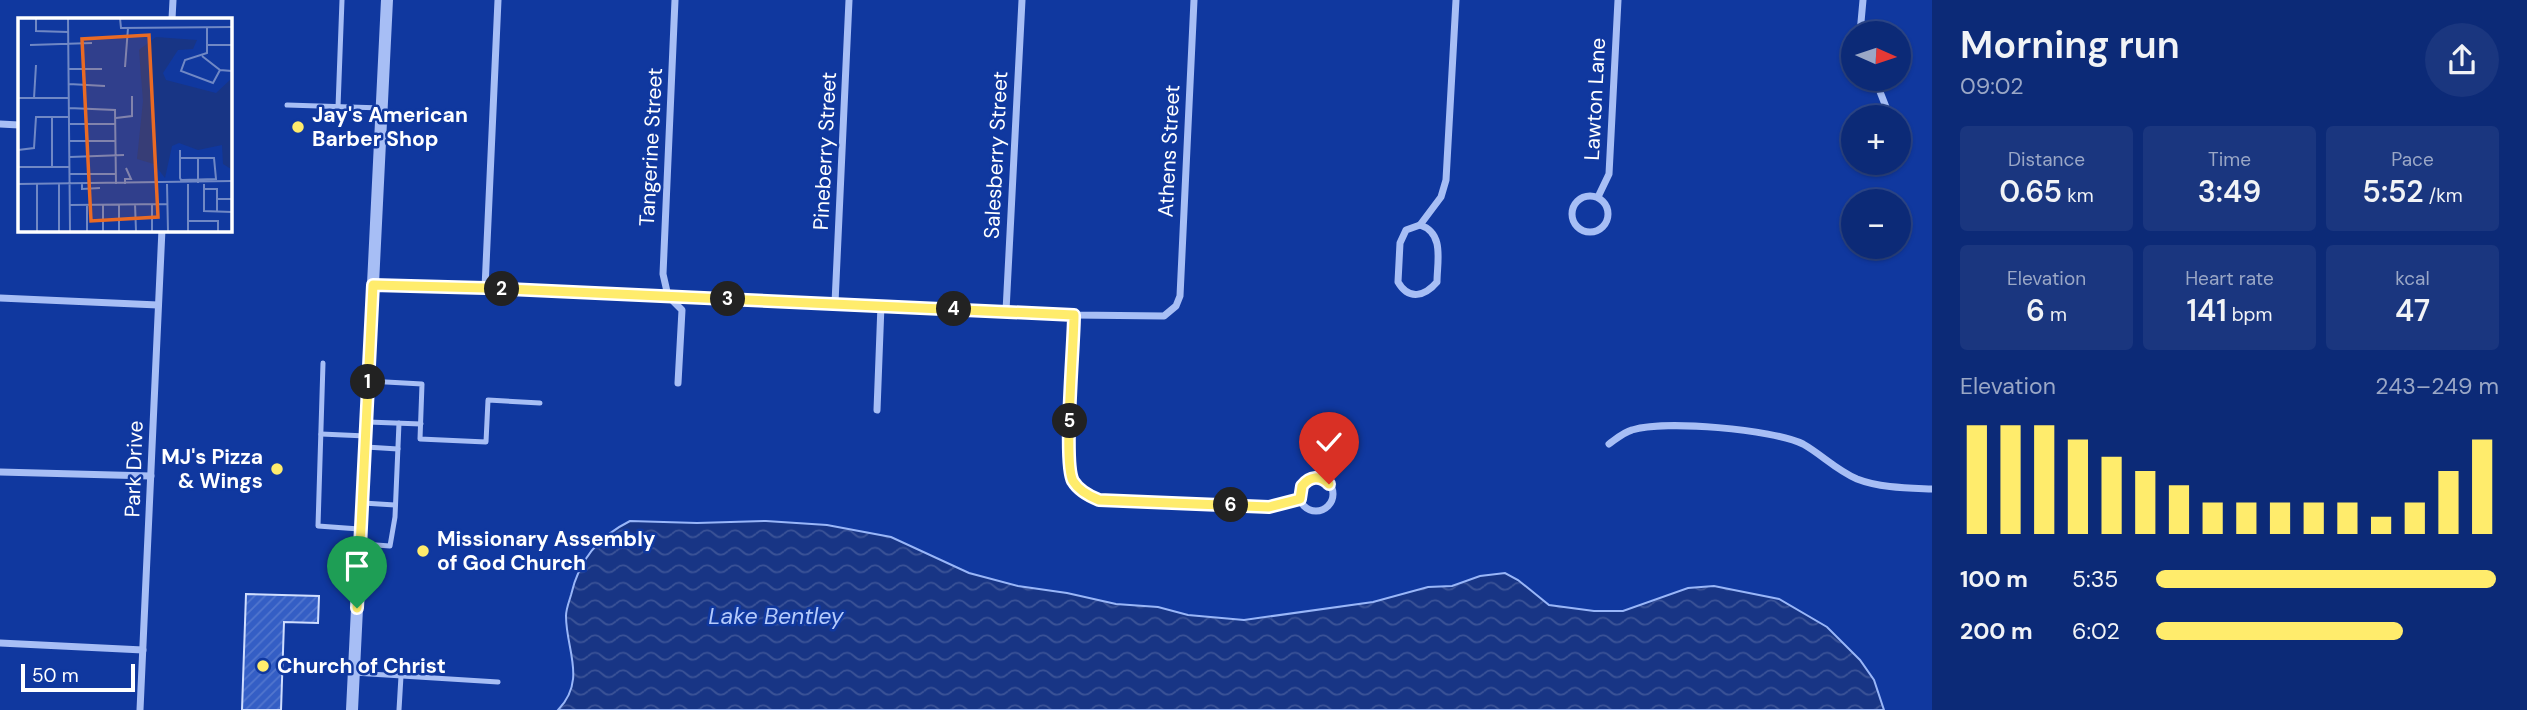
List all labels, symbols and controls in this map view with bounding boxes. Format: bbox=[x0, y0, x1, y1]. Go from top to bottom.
inset map bbox=[18, 18, 231, 231]
text: Morning run bbox=[1960, 20, 2180, 70]
north arrow bbox=[1841, 21, 1911, 91]
map controls bbox=[1841, 21, 1911, 259]
button: share bbox=[2425, 23, 2499, 97]
street label: Lawton Lane bbox=[1578, 37, 1612, 161]
street label: Tangerine Street bbox=[633, 67, 669, 227]
street label: Salesberry Street bbox=[978, 70, 1014, 240]
street label: Pineberry Street bbox=[807, 71, 843, 231]
text: 09:02 bbox=[1960, 71, 2024, 101]
street label: Athens Street bbox=[1152, 84, 1186, 218]
place label: Jay's American Barber Shop bbox=[312, 101, 468, 153]
button: + bbox=[1841, 105, 1911, 175]
marker: Jay's American Barber Shop bbox=[290, 119, 306, 135]
text: Distance bbox=[2008, 147, 2085, 172]
text: Time bbox=[2208, 147, 2251, 172]
text: Pace bbox=[2391, 147, 2434, 172]
text: 0.65 bbox=[1999, 172, 2062, 211]
text: 3:49 bbox=[2198, 172, 2261, 211]
text: 5:52 bbox=[2362, 172, 2424, 211]
text: km bbox=[2062, 183, 2094, 208]
text: /km bbox=[2424, 183, 2463, 208]
button: − bbox=[1841, 189, 1911, 259]
text: Elevation bbox=[2007, 266, 2086, 291]
text: Heart rate bbox=[2185, 266, 2274, 291]
text: kcal bbox=[2395, 266, 2430, 291]
pin: 2 bbox=[484, 272, 520, 306]
text: 2 bbox=[496, 276, 507, 301]
pin: 3 bbox=[710, 282, 746, 316]
text: 3 bbox=[722, 286, 733, 311]
text: 6 bbox=[2026, 291, 2045, 330]
text: 141 bbox=[2187, 291, 2227, 330]
text: 47 bbox=[2395, 291, 2430, 330]
pin: 4 bbox=[936, 292, 972, 326]
text: 4 bbox=[947, 296, 960, 321]
text: m bbox=[2045, 302, 2067, 327]
text: bpm bbox=[2227, 302, 2272, 327]
pin: 1 bbox=[350, 364, 386, 400]
text: 1 bbox=[364, 369, 371, 394]
text: Elevation bbox=[1960, 371, 2056, 401]
text: 243–249 m bbox=[2375, 371, 2499, 401]
pin: 5 bbox=[1052, 404, 1088, 438]
text: 5 bbox=[1064, 408, 1075, 433]
pin bbox=[1299, 412, 1359, 484]
street label: Park Drive bbox=[118, 420, 150, 518]
icon: check bbox=[1310, 423, 1348, 461]
place label: MJ's Pizza & Wings bbox=[161, 443, 263, 495]
marker: MJ's Pizza & Wings bbox=[269, 461, 285, 477]
pin: 6 bbox=[1214, 488, 1248, 522]
text: 6 bbox=[1224, 492, 1237, 517]
place label: Missionary Assembly of God Church bbox=[437, 525, 656, 577]
pin bbox=[327, 536, 387, 608]
marker: Missionary Assembly of God Church bbox=[415, 543, 431, 559]
icon: arrive bbox=[338, 547, 376, 585]
text: 100 m bbox=[1960, 564, 2028, 594]
text: 5:35 bbox=[2072, 564, 2118, 594]
water label: Lake Bentley bbox=[708, 601, 845, 631]
text: 200 m bbox=[1960, 616, 2033, 646]
text: 6:02 bbox=[2072, 616, 2120, 646]
place label: Church of Christ bbox=[277, 652, 446, 680]
marker: Church of Christ bbox=[255, 658, 271, 674]
scale bar bbox=[21, 661, 135, 693]
text: 50 m bbox=[32, 663, 79, 688]

